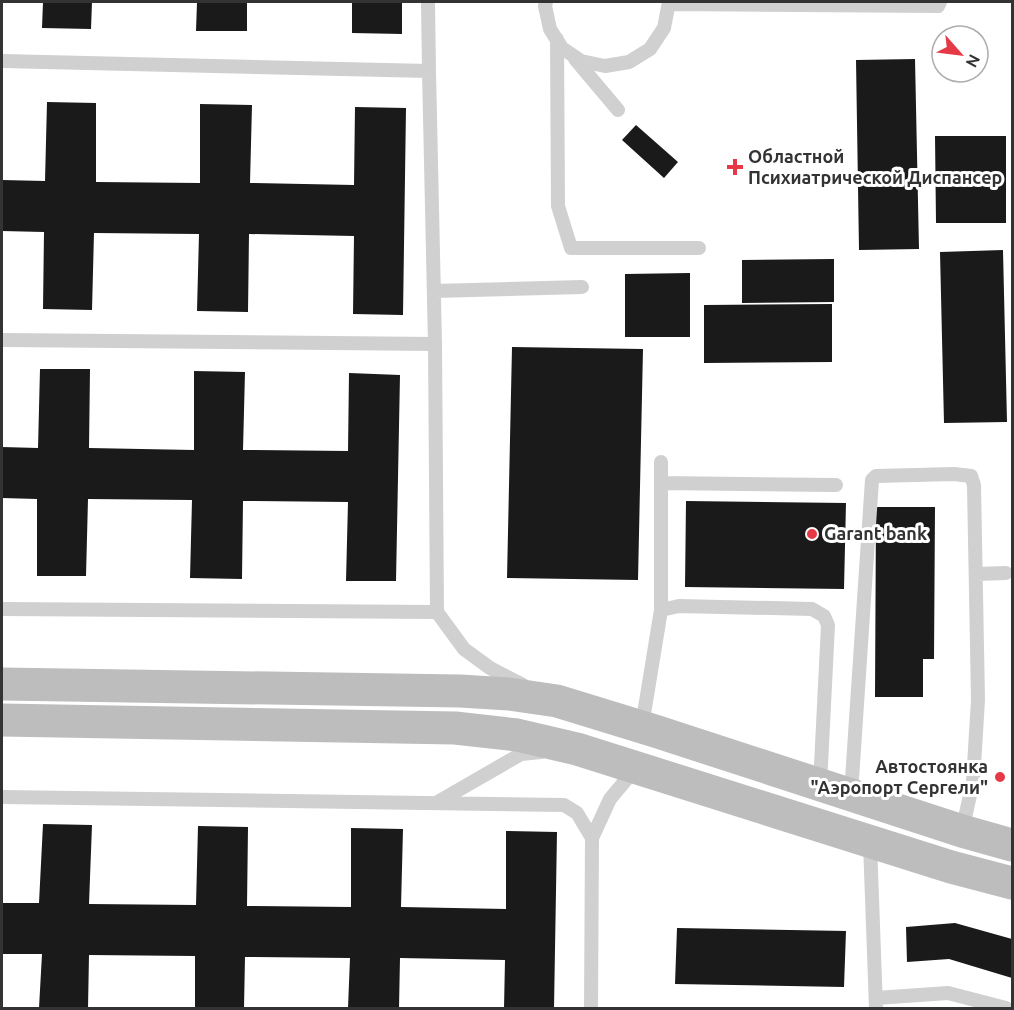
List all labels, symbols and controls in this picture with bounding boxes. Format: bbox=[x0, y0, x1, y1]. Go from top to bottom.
north arrow bbox=[930, 24, 990, 84]
text: N bbox=[962, 52, 984, 71]
place label: Областной Психиатрической Диспансер bbox=[748, 146, 1002, 187]
marker: Областной Психиатрической Диспансер bbox=[726, 158, 744, 176]
place label: Garant bank bbox=[824, 523, 927, 543]
marker: Garant bank bbox=[805, 527, 819, 541]
place label: Автостоянка "Аэропорт Сергели" bbox=[811, 756, 988, 797]
marker: Автостоянка "Аэропорт Сергели" bbox=[993, 770, 1007, 784]

